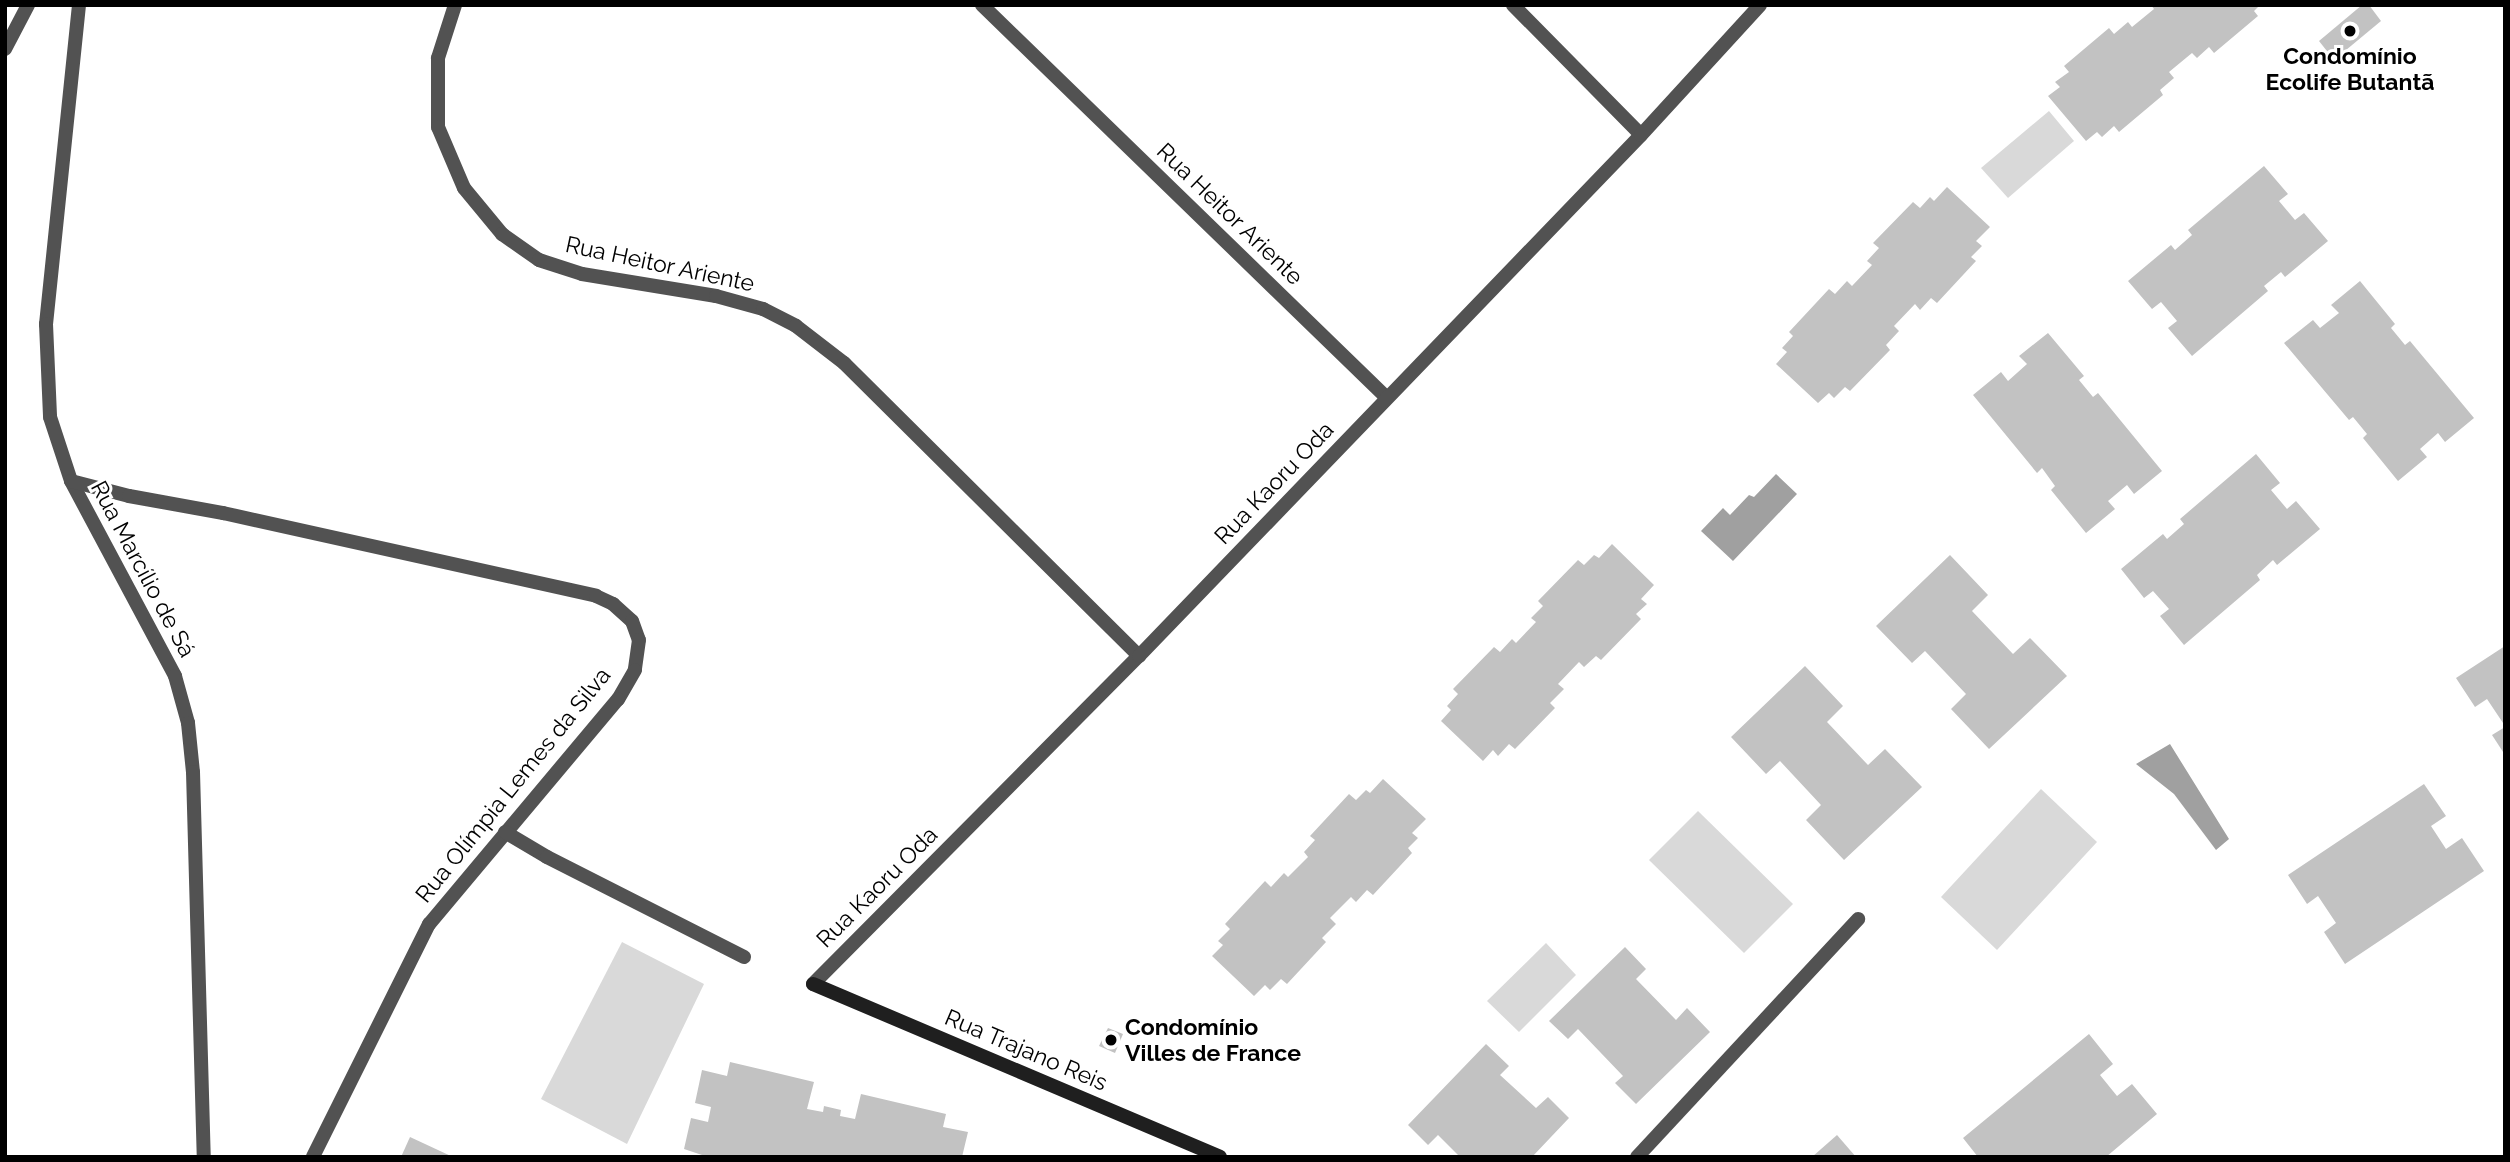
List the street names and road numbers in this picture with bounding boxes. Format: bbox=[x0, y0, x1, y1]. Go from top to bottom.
street label: Rua Heitor Ariente bbox=[1151, 137, 1309, 291]
street label: Rua Heitor Ariente bbox=[562, 230, 758, 298]
street label: Rua Kaoru Oda bbox=[1209, 416, 1339, 550]
street label: Rua Marcílio de Sá bbox=[85, 476, 201, 662]
street label: Rua Olímpia Lemes da Silva bbox=[410, 662, 616, 908]
street label: Rua Kaoru Oda bbox=[811, 821, 943, 953]
street label: Rua Trajano Reis bbox=[940, 1003, 1112, 1097]

